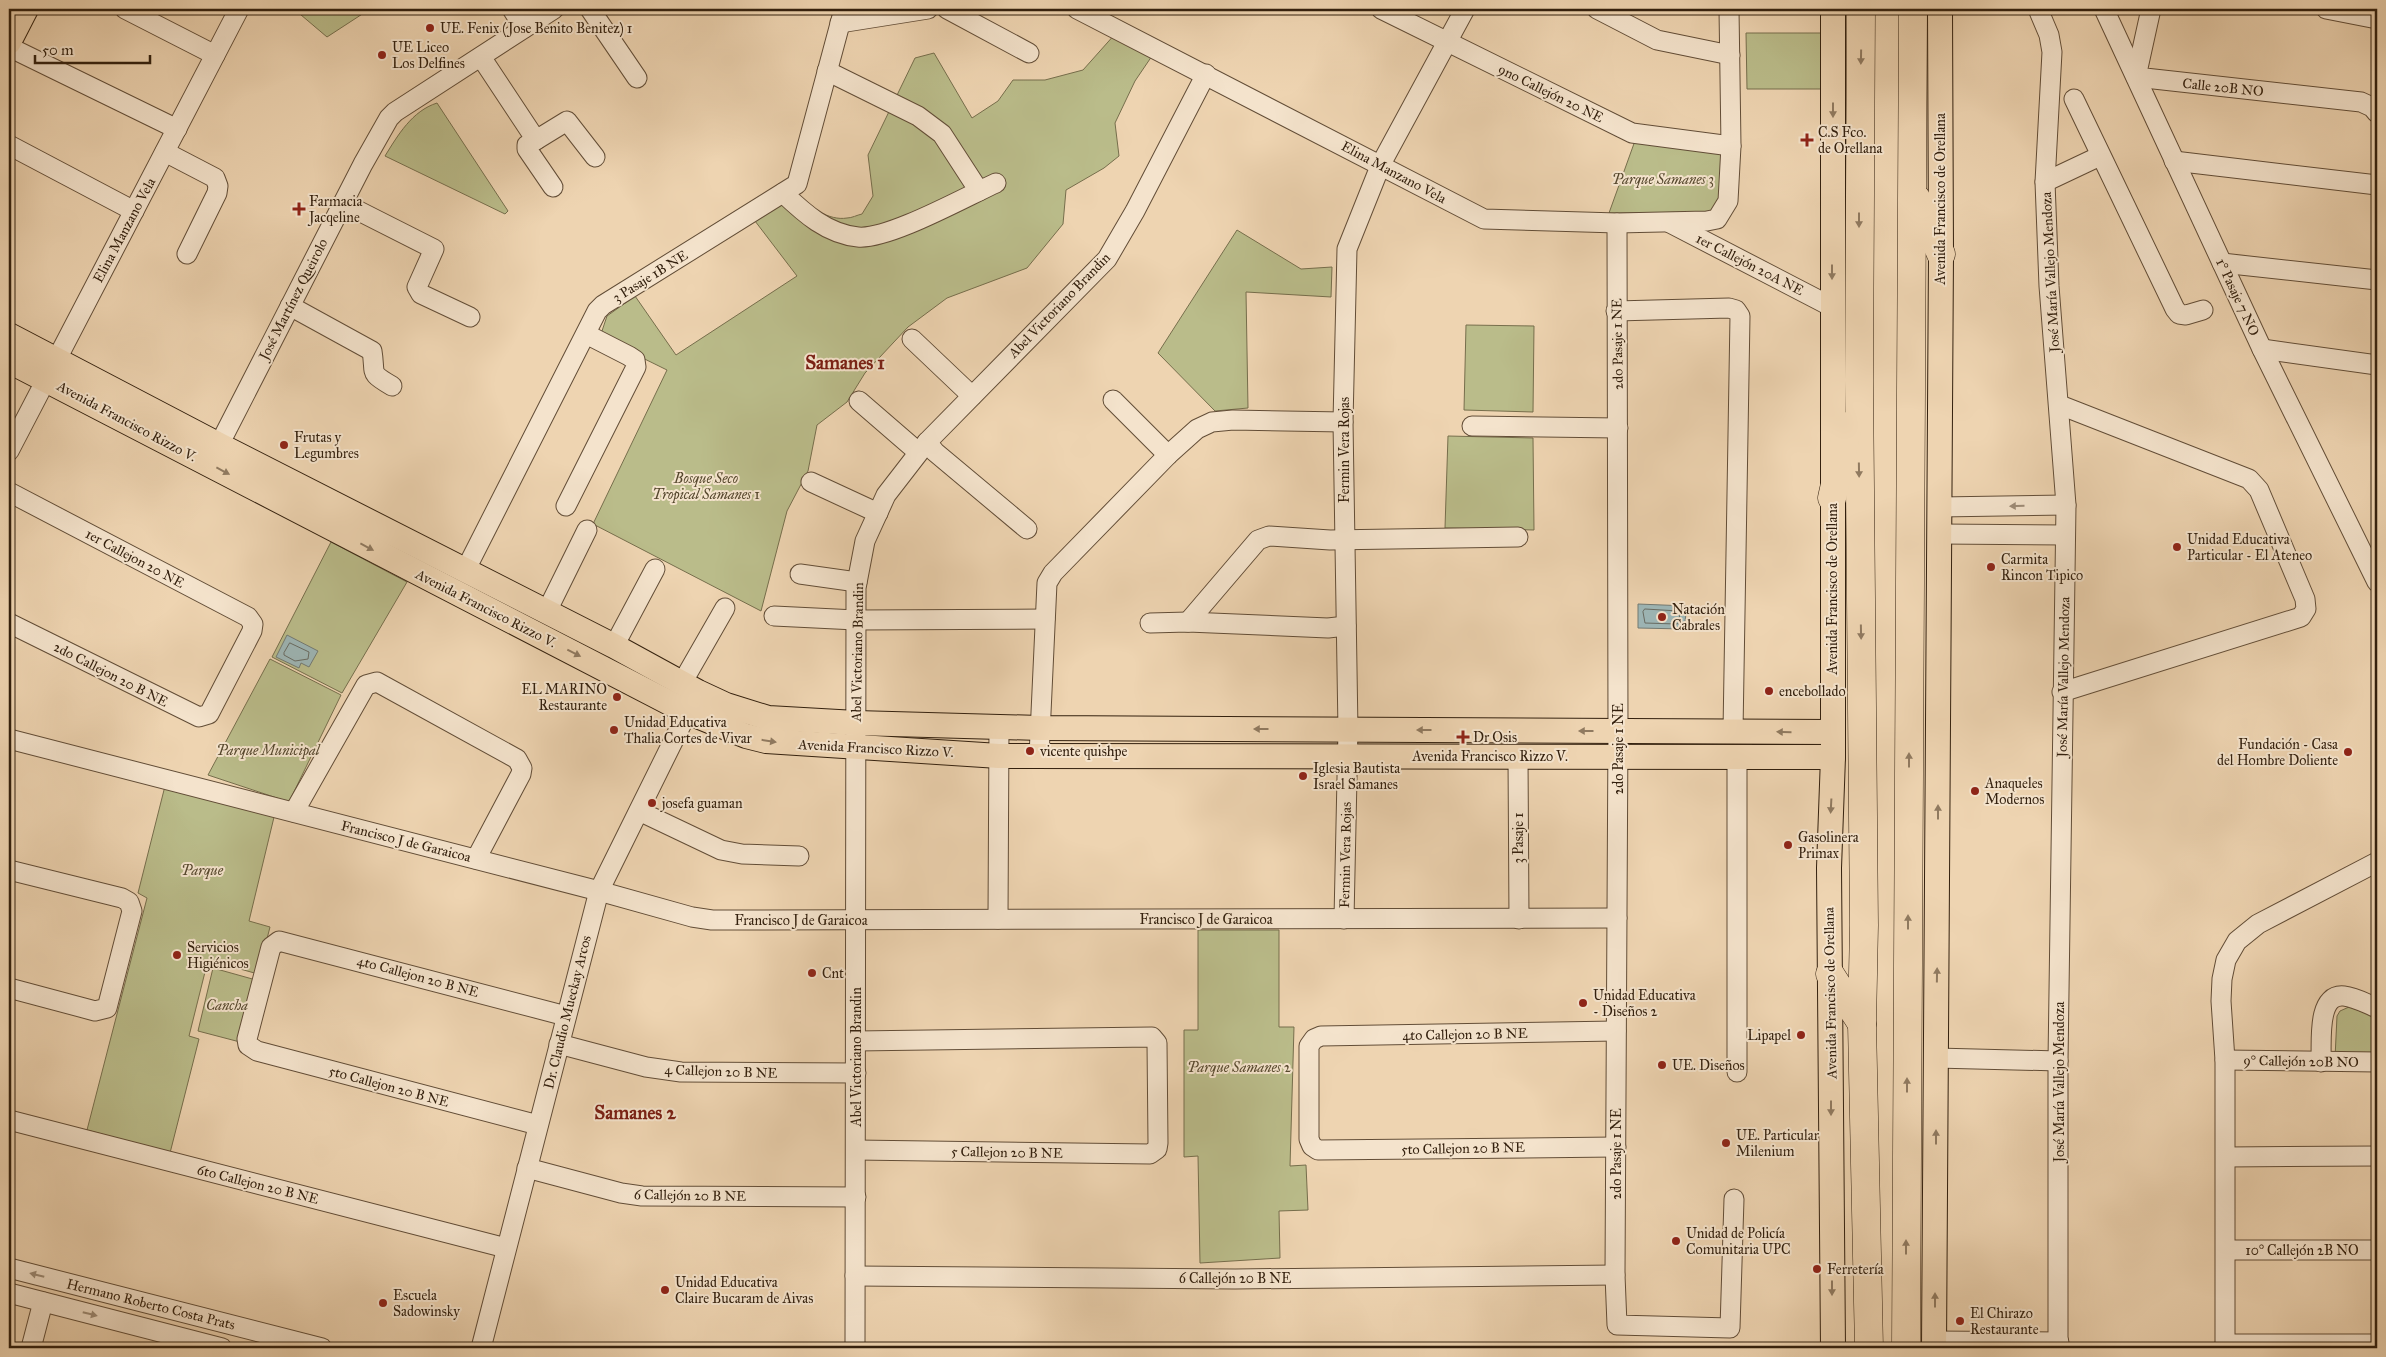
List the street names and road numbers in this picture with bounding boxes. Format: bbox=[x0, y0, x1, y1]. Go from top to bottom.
street label: 9no Callejón 20 NE bbox=[1495, 61, 1606, 126]
street label: Calle 20B NO bbox=[2181, 75, 2264, 100]
street label: Avenida Francisco de Orellana bbox=[1932, 113, 1949, 286]
street label: Elina Manzano Vela bbox=[1338, 138, 1449, 207]
street label: Elina Manzano Vela bbox=[90, 175, 159, 286]
street label: José María Vallejo Mendoza bbox=[2038, 191, 2064, 355]
street label: 1er Callejón 20A NE bbox=[1693, 230, 1807, 299]
street label: José Martínez Queirolo bbox=[255, 236, 332, 365]
street label: 3 Pasaje 1B NE bbox=[610, 247, 691, 306]
street label: Abel Victoriano Brandin bbox=[1004, 249, 1114, 362]
street label: 1° Pasaje 7 NO bbox=[2212, 256, 2263, 339]
street label: 2do Pasaje 1 NE bbox=[1608, 298, 1627, 390]
street label: Avenida Francisco Rizzo V. bbox=[53, 377, 200, 466]
street label: Fermin Vera Rojas bbox=[1336, 397, 1353, 503]
street label: Avenida Francisco de Orellana bbox=[1824, 503, 1841, 676]
street label: 1er Callejon 20 NE bbox=[82, 525, 187, 592]
street label: Avenida Francisco Rizzo V. bbox=[412, 565, 559, 651]
street label: Abel Victoriano Brandin bbox=[848, 582, 867, 723]
street label: José María Vallejo Mendoza bbox=[2054, 596, 2074, 759]
street label: 2do Callejon 20 B NE bbox=[51, 638, 171, 711]
street label: 2do Pasaje 1 NE bbox=[1610, 703, 1627, 795]
street label: Avenida Francisco Rizzo V. bbox=[797, 736, 954, 761]
street label: Avenida Francisco Rizzo V. bbox=[1411, 748, 1568, 765]
street label: Fermin Vera Rojas bbox=[1336, 802, 1355, 908]
street label: 3 Pasaje 1 bbox=[1510, 812, 1527, 864]
street label: Francisco J de Garaicoa bbox=[339, 817, 473, 867]
street label: Avenida Francisco de Orellana bbox=[1821, 907, 1841, 1080]
street label: Francisco J de Garaicoa bbox=[1139, 911, 1273, 929]
street label: Francisco J de Garaicoa bbox=[734, 912, 868, 930]
street label: Dr. Claudio Mueckay Arcos bbox=[540, 934, 595, 1091]
street label: 4to Callejon 20 B NE bbox=[355, 952, 481, 1001]
street label: Abel Victoriano Brandin bbox=[848, 987, 865, 1128]
street label: José María Vallejo Mendoza bbox=[2051, 1002, 2069, 1164]
street label: 4to Callejon 20 B NE bbox=[1402, 1025, 1528, 1044]
street label: 9° Callejón 20B NO bbox=[2243, 1052, 2359, 1071]
street label: 4 Callejon 20 B NE bbox=[664, 1061, 778, 1082]
street label: 5to Callejon 20 B NE bbox=[327, 1062, 451, 1111]
street label: 2do Pasaje 1 NE bbox=[1608, 1108, 1625, 1200]
street label: 5to Callejon 20 B NE bbox=[1401, 1139, 1525, 1158]
street label: 5 Callejon 20 B NE bbox=[951, 1143, 1063, 1162]
street label: 6to Callejon 20 B NE bbox=[195, 1161, 320, 1208]
street label: 6 Callejón 20 B NE bbox=[634, 1186, 746, 1205]
street label: 10° Callejón 2B NO bbox=[2245, 1242, 2359, 1259]
street label: 6 Callejón 20 B NE bbox=[1179, 1270, 1291, 1287]
street label: Hermano Roberto Costa Prats bbox=[65, 1275, 237, 1334]

